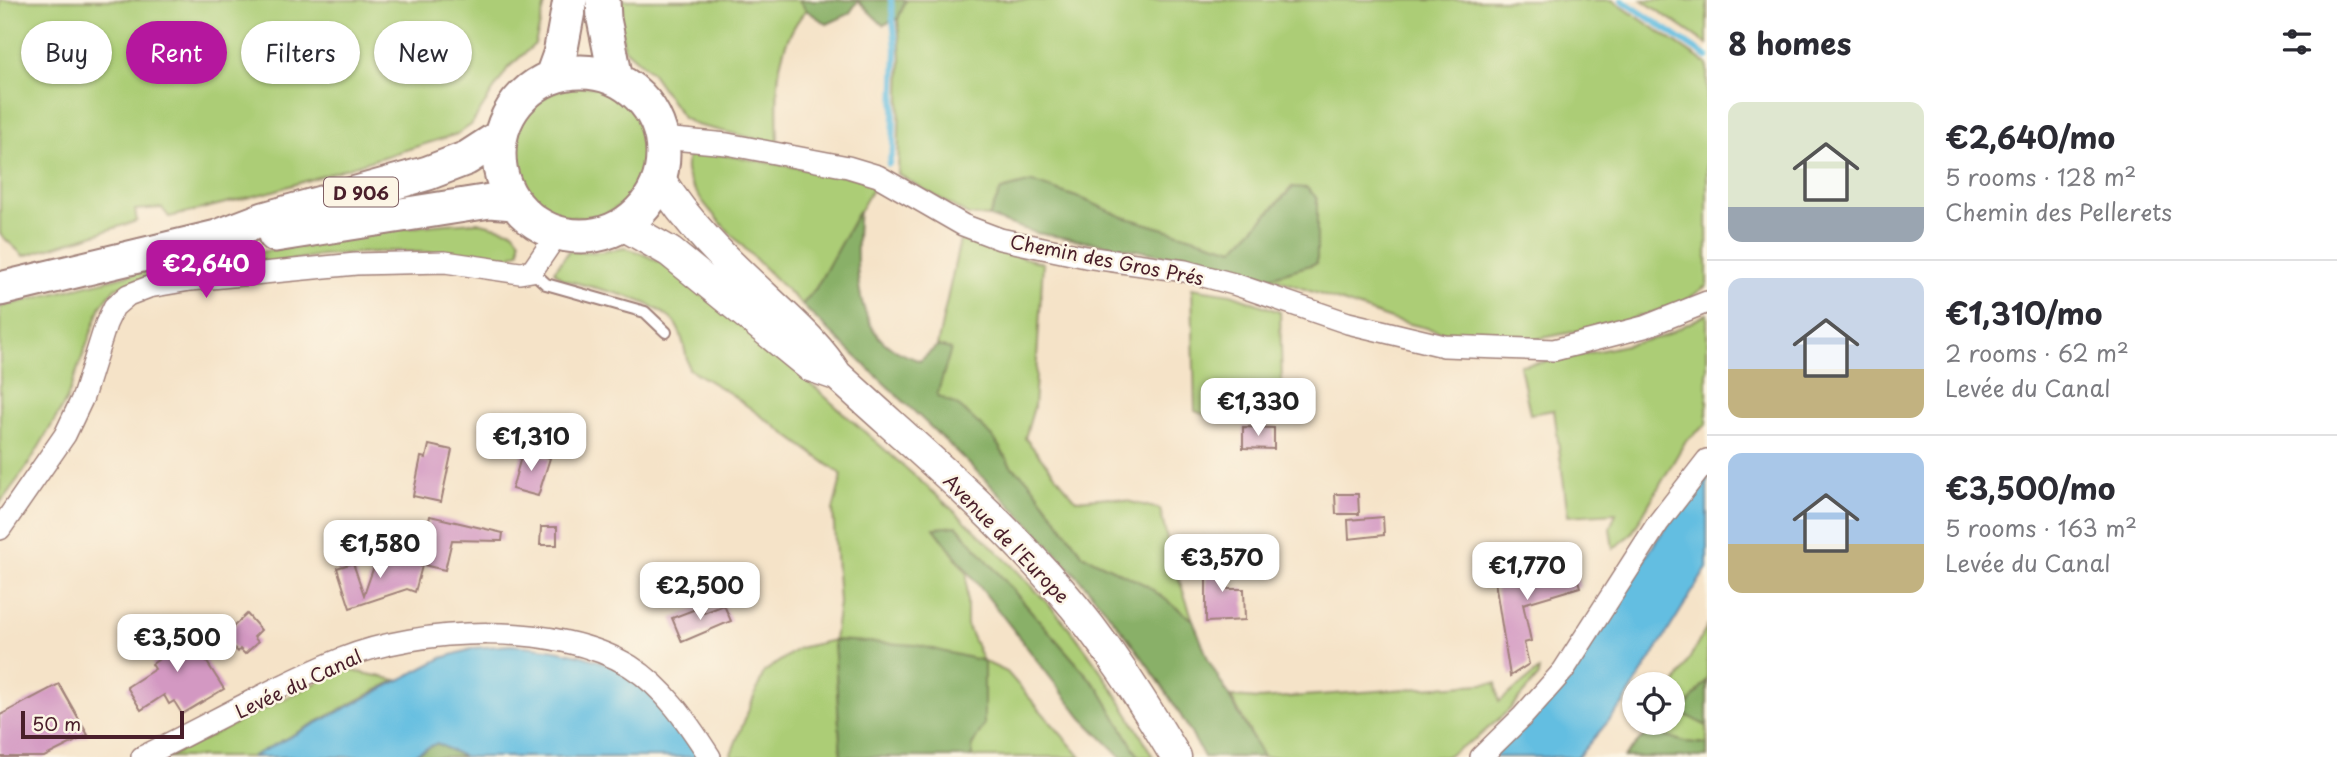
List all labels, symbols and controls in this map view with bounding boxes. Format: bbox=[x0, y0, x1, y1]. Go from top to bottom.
text: 8 homes bbox=[1728, 20, 1851, 65]
chip: Buy bbox=[21, 21, 112, 84]
chip: Rent bbox=[126, 21, 227, 84]
chip: Filters bbox=[241, 21, 360, 84]
chip: New bbox=[374, 21, 472, 84]
icon: filters bbox=[2278, 23, 2316, 61]
text: €2,640/mo bbox=[1945, 114, 2115, 159]
icon: home bbox=[1784, 130, 1868, 214]
text: 5 rooms · 128 m² bbox=[1945, 159, 2136, 194]
road number: D 906 bbox=[324, 177, 398, 206]
text: Chemin des Pellerets bbox=[1945, 194, 2172, 229]
street label: Chemin des Gros Prés bbox=[1008, 227, 1206, 291]
pin: €2,640 bbox=[149, 240, 263, 300]
text: €2,640 bbox=[162, 245, 250, 280]
text: €1,310/mo bbox=[1945, 290, 2102, 335]
icon: home bbox=[1784, 306, 1868, 390]
text: 2 rooms · 62 m² bbox=[1945, 335, 2129, 370]
text: Levée du Canal bbox=[1945, 370, 2110, 405]
pin: €1,330 bbox=[1201, 378, 1315, 438]
text: €1,330 bbox=[1217, 383, 1299, 418]
pin: €1,310 bbox=[474, 414, 588, 473]
text: €1,310 bbox=[492, 418, 570, 453]
text: €3,500/mo bbox=[1945, 465, 2115, 510]
street label: Avenue de l'Europe bbox=[938, 467, 1076, 609]
icon: home bbox=[1784, 481, 1868, 565]
text: 5 rooms · 163 m² bbox=[1945, 510, 2137, 545]
pin: €1,580 bbox=[323, 520, 437, 580]
text: €1,580 bbox=[340, 525, 420, 560]
pin: €3,570 bbox=[1165, 534, 1279, 594]
text: €3,570 bbox=[1180, 539, 1264, 574]
pin: €1,770 bbox=[1470, 542, 1584, 602]
text: Levée du Canal bbox=[1945, 545, 2110, 580]
text: €1,770 bbox=[1488, 547, 1566, 582]
pin: €2,500 bbox=[643, 562, 757, 622]
text: €2,500 bbox=[656, 567, 744, 602]
pin: €3,500 bbox=[120, 614, 234, 674]
text: €3,500 bbox=[133, 619, 221, 654]
street label: Levée du Canal bbox=[230, 641, 366, 725]
map controls bbox=[1622, 672, 1685, 735]
button: locate bbox=[1622, 672, 1685, 735]
scale bar bbox=[21, 708, 184, 740]
text: 50 m bbox=[32, 709, 81, 737]

